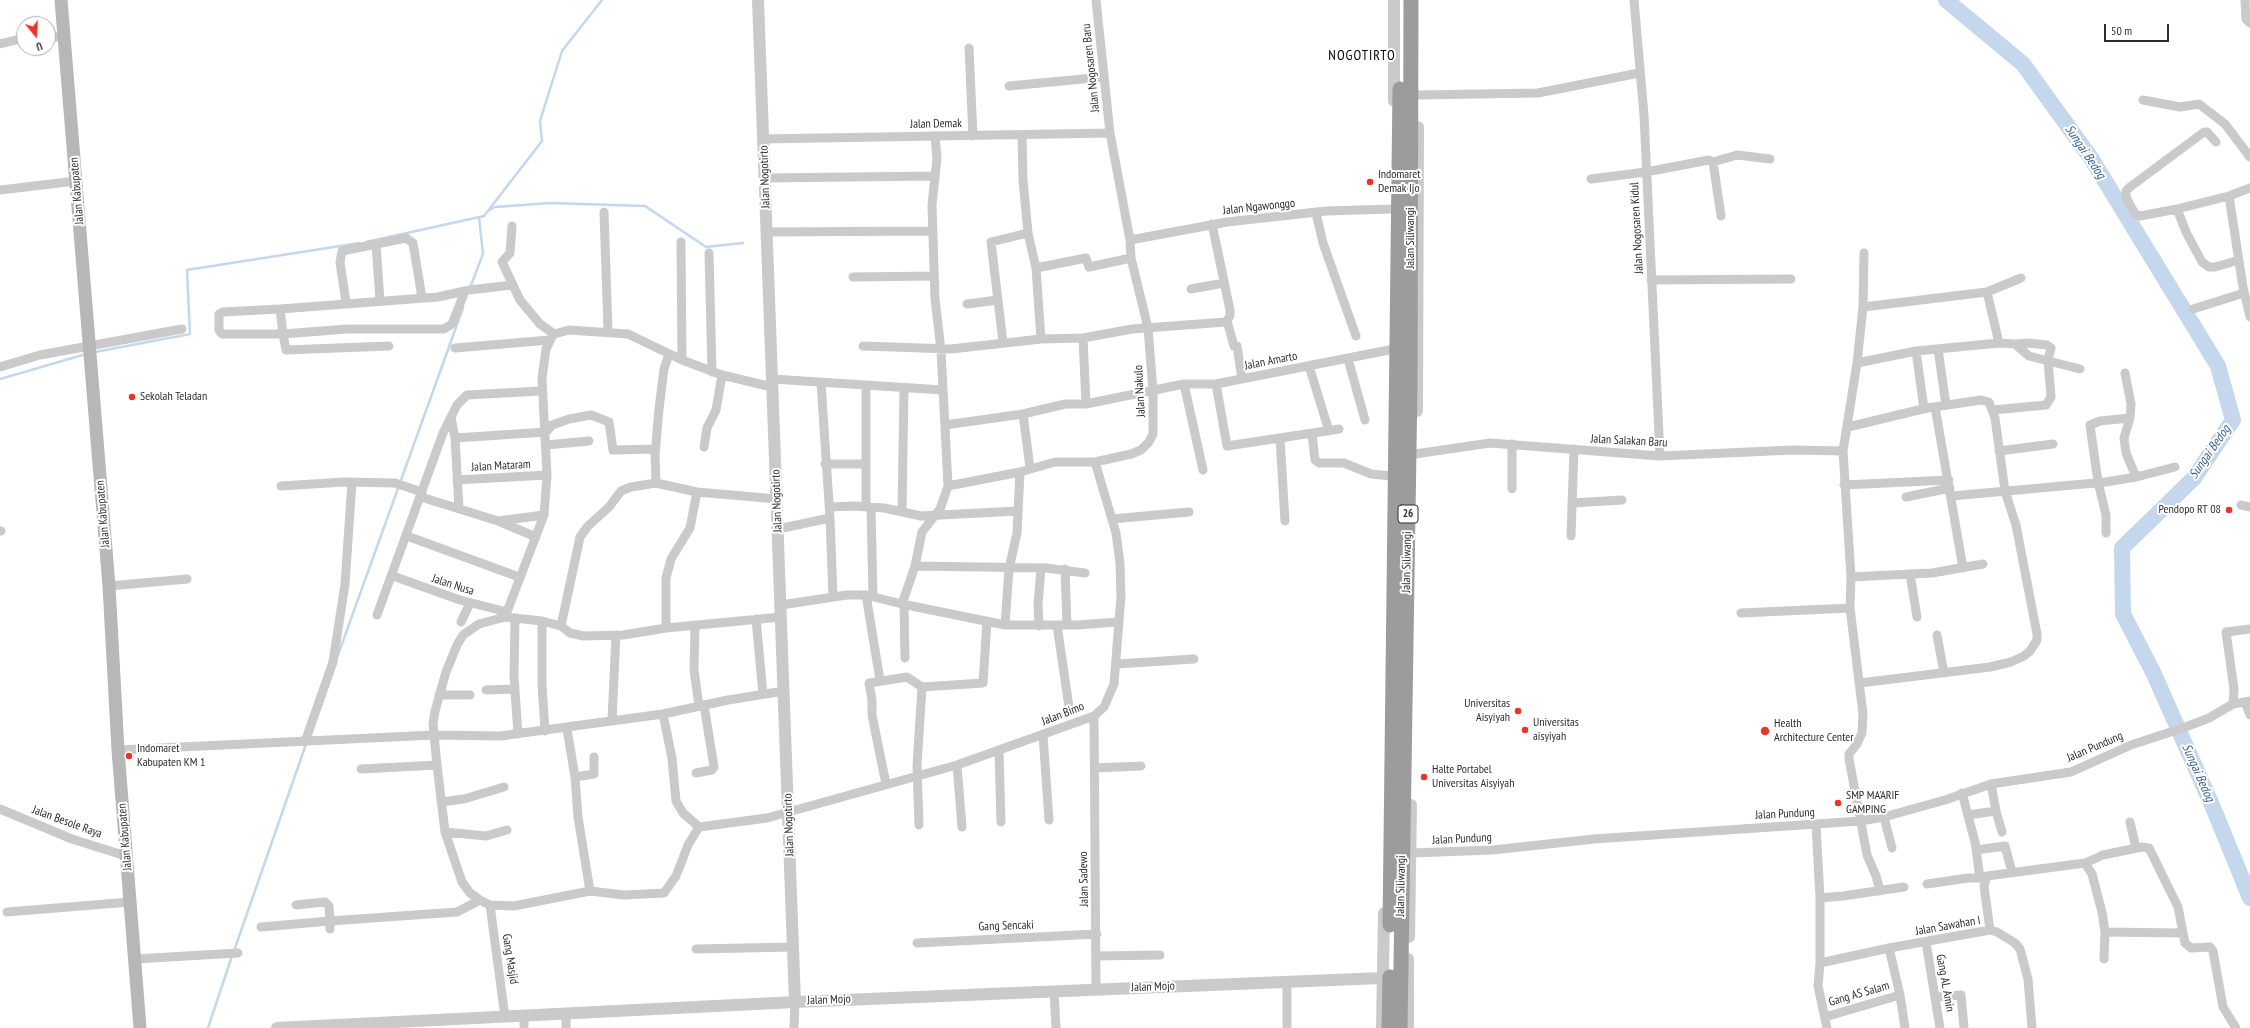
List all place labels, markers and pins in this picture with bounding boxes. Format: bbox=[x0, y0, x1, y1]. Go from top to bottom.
place label: Indomaret Demak Ijo bbox=[1378, 168, 1421, 196]
marker: Indomaret Demak Ijo bbox=[1365, 177, 1375, 187]
place label: Sekolah Teladan bbox=[140, 390, 207, 404]
marker: Sekolah Teladan bbox=[127, 392, 137, 402]
place label: Pendopo RT 08 bbox=[2158, 503, 2221, 517]
marker: Pendopo RT 08 bbox=[2224, 505, 2234, 515]
place label: Universitas Aisyiyah bbox=[1464, 697, 1510, 725]
marker: Universitas Aisyiyah bbox=[1513, 706, 1523, 716]
place label: Universitas aisyiyah bbox=[1533, 716, 1579, 744]
place label: Health Architecture Center bbox=[1774, 717, 1854, 745]
marker: Universitas aisyiyah bbox=[1520, 725, 1530, 735]
marker: Health Architecture Center bbox=[1759, 725, 1771, 737]
place label: Indomaret Kabupaten KM 1 bbox=[137, 742, 205, 770]
marker: Indomaret Kabupaten KM 1 bbox=[124, 751, 134, 761]
place label: Halte Portabel Universitas Aisyiyah bbox=[1432, 763, 1514, 791]
marker: Halte Portabel Universitas Aisyiyah bbox=[1419, 772, 1429, 782]
place label: SMP MA'ARIF GAMPING bbox=[1846, 789, 1899, 817]
marker: SMP MA'ARIF GAMPING bbox=[1833, 798, 1843, 808]

